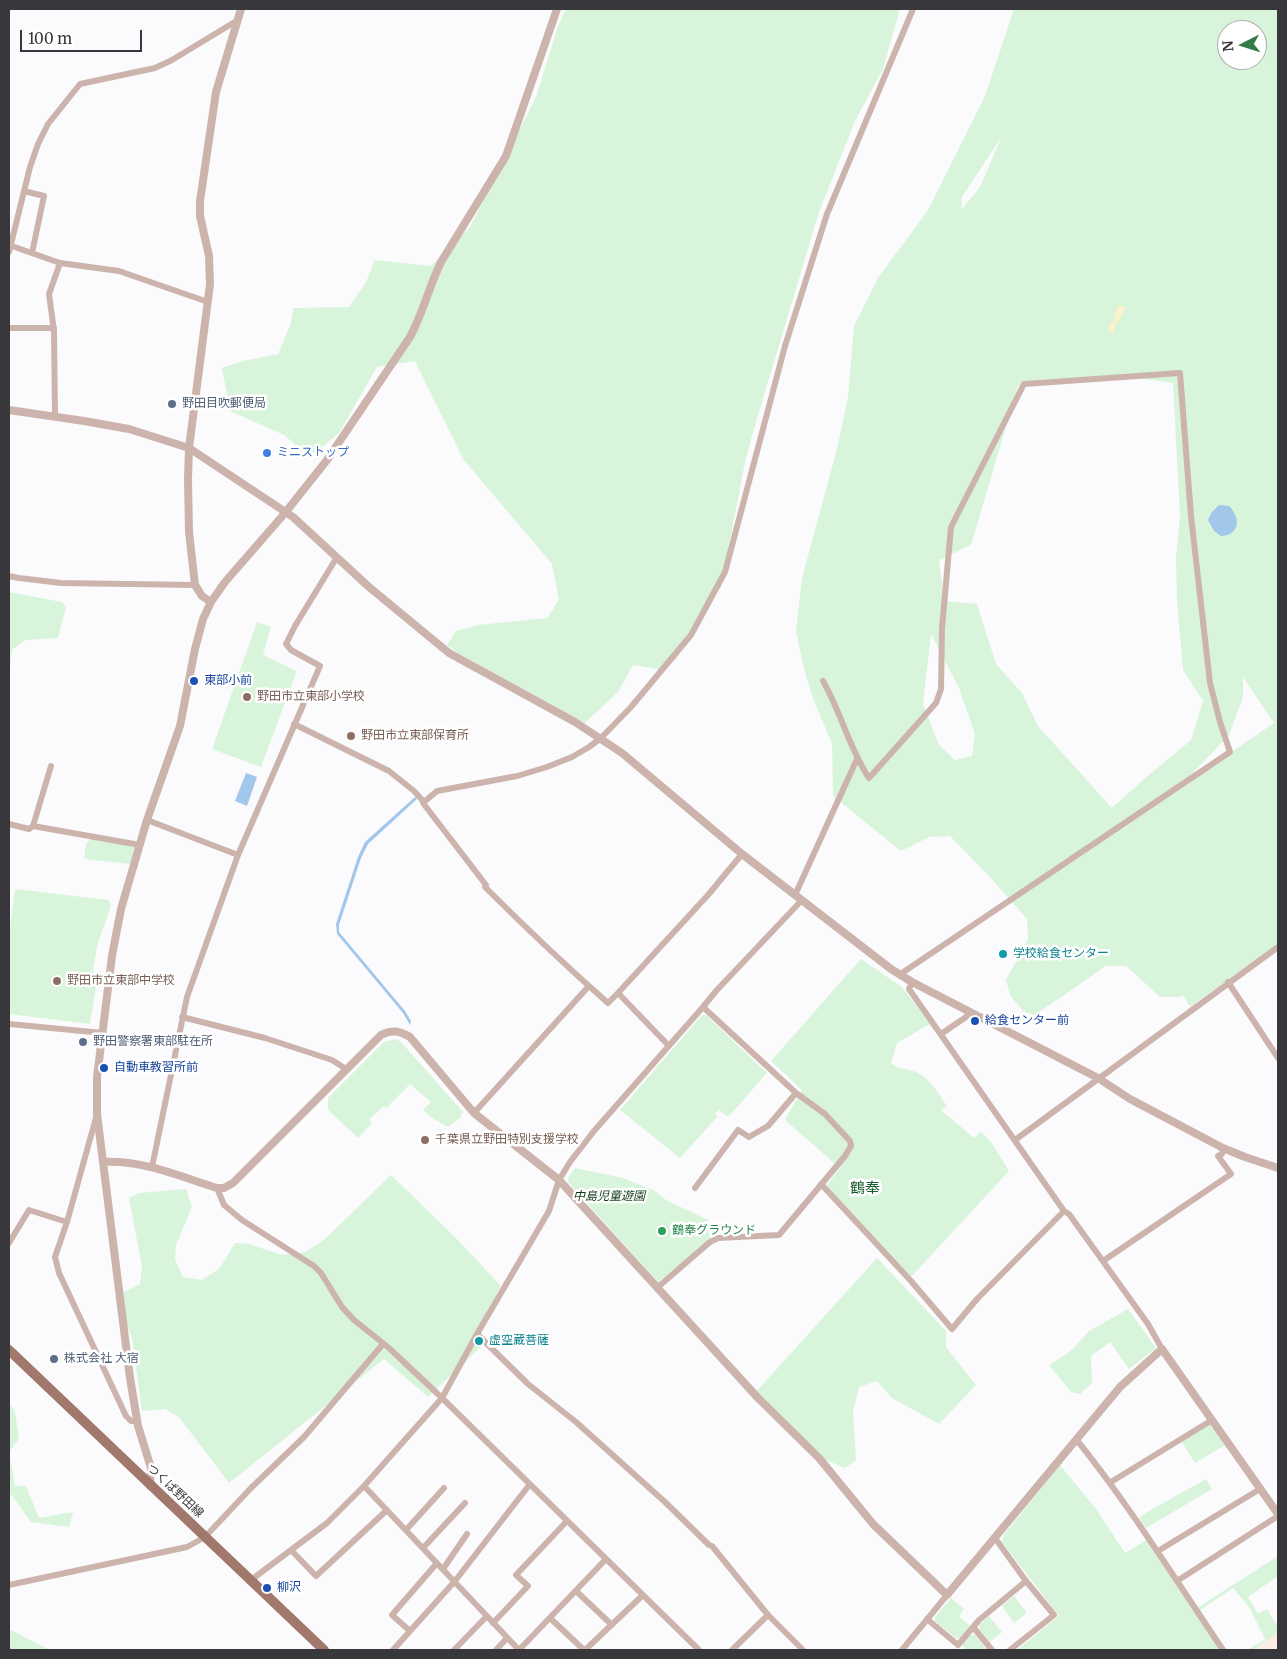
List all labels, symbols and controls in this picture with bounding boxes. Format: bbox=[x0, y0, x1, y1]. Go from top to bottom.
scale bar bbox=[22, 20, 145, 52]
north arrow bbox=[1217, 20, 1267, 70]
text: 100 m bbox=[28, 29, 72, 48]
text: N bbox=[1219, 40, 1238, 53]
place label: 野田目吹郵便局 bbox=[182, 397, 266, 411]
marker: 野田目吹郵便局 bbox=[166, 398, 178, 410]
place label: ミニストップ bbox=[277, 446, 349, 460]
marker: ミニストップ bbox=[261, 447, 273, 459]
place label: 東部小前 bbox=[204, 674, 252, 688]
marker: 東部小前 bbox=[188, 675, 200, 687]
place label: 野田市立東部小学校 bbox=[257, 690, 365, 704]
marker: 野田市立東部小学校 bbox=[241, 691, 253, 703]
place label: 野田市立東部保育所 bbox=[361, 729, 469, 743]
marker: 野田市立東部保育所 bbox=[345, 730, 357, 742]
place label: 学校給食センター bbox=[1013, 947, 1109, 961]
marker: 学校給食センター bbox=[997, 948, 1009, 960]
place label: 野田市立東部中学校 bbox=[67, 974, 175, 988]
marker: 野田市立東部中学校 bbox=[51, 975, 63, 987]
place label: 給食センター前 bbox=[985, 1014, 1069, 1028]
marker: 給食センター前 bbox=[969, 1015, 981, 1027]
place label: 野田警察署東部駐在所 bbox=[93, 1035, 213, 1049]
marker: 野田警察署東部駐在所 bbox=[77, 1036, 89, 1048]
place label: 自動車教習所前 bbox=[114, 1061, 198, 1075]
marker: 自動車教習所前 bbox=[98, 1062, 110, 1074]
place label: 千葉県立野田特別支援学校 bbox=[435, 1133, 579, 1147]
marker: 千葉県立野田特別支援学校 bbox=[419, 1134, 431, 1146]
district label: 鶴奉 bbox=[850, 1180, 880, 1198]
park label: 中島児童遊園 bbox=[573, 1190, 645, 1204]
place label: 鶴奉グラウンド bbox=[672, 1224, 756, 1238]
marker: 鶴奉グラウンド bbox=[656, 1225, 668, 1237]
place label: 虚空蔵菩薩 bbox=[489, 1334, 549, 1348]
marker: 虚空蔵菩薩 bbox=[473, 1335, 485, 1347]
place label: 株式会社 大宿 bbox=[64, 1352, 139, 1366]
marker: 株式会社 大宿 bbox=[48, 1353, 60, 1365]
street label: つくば野田線 bbox=[144, 1461, 206, 1521]
place label: 柳沢 bbox=[277, 1581, 301, 1595]
marker: 柳沢 bbox=[261, 1582, 273, 1594]

